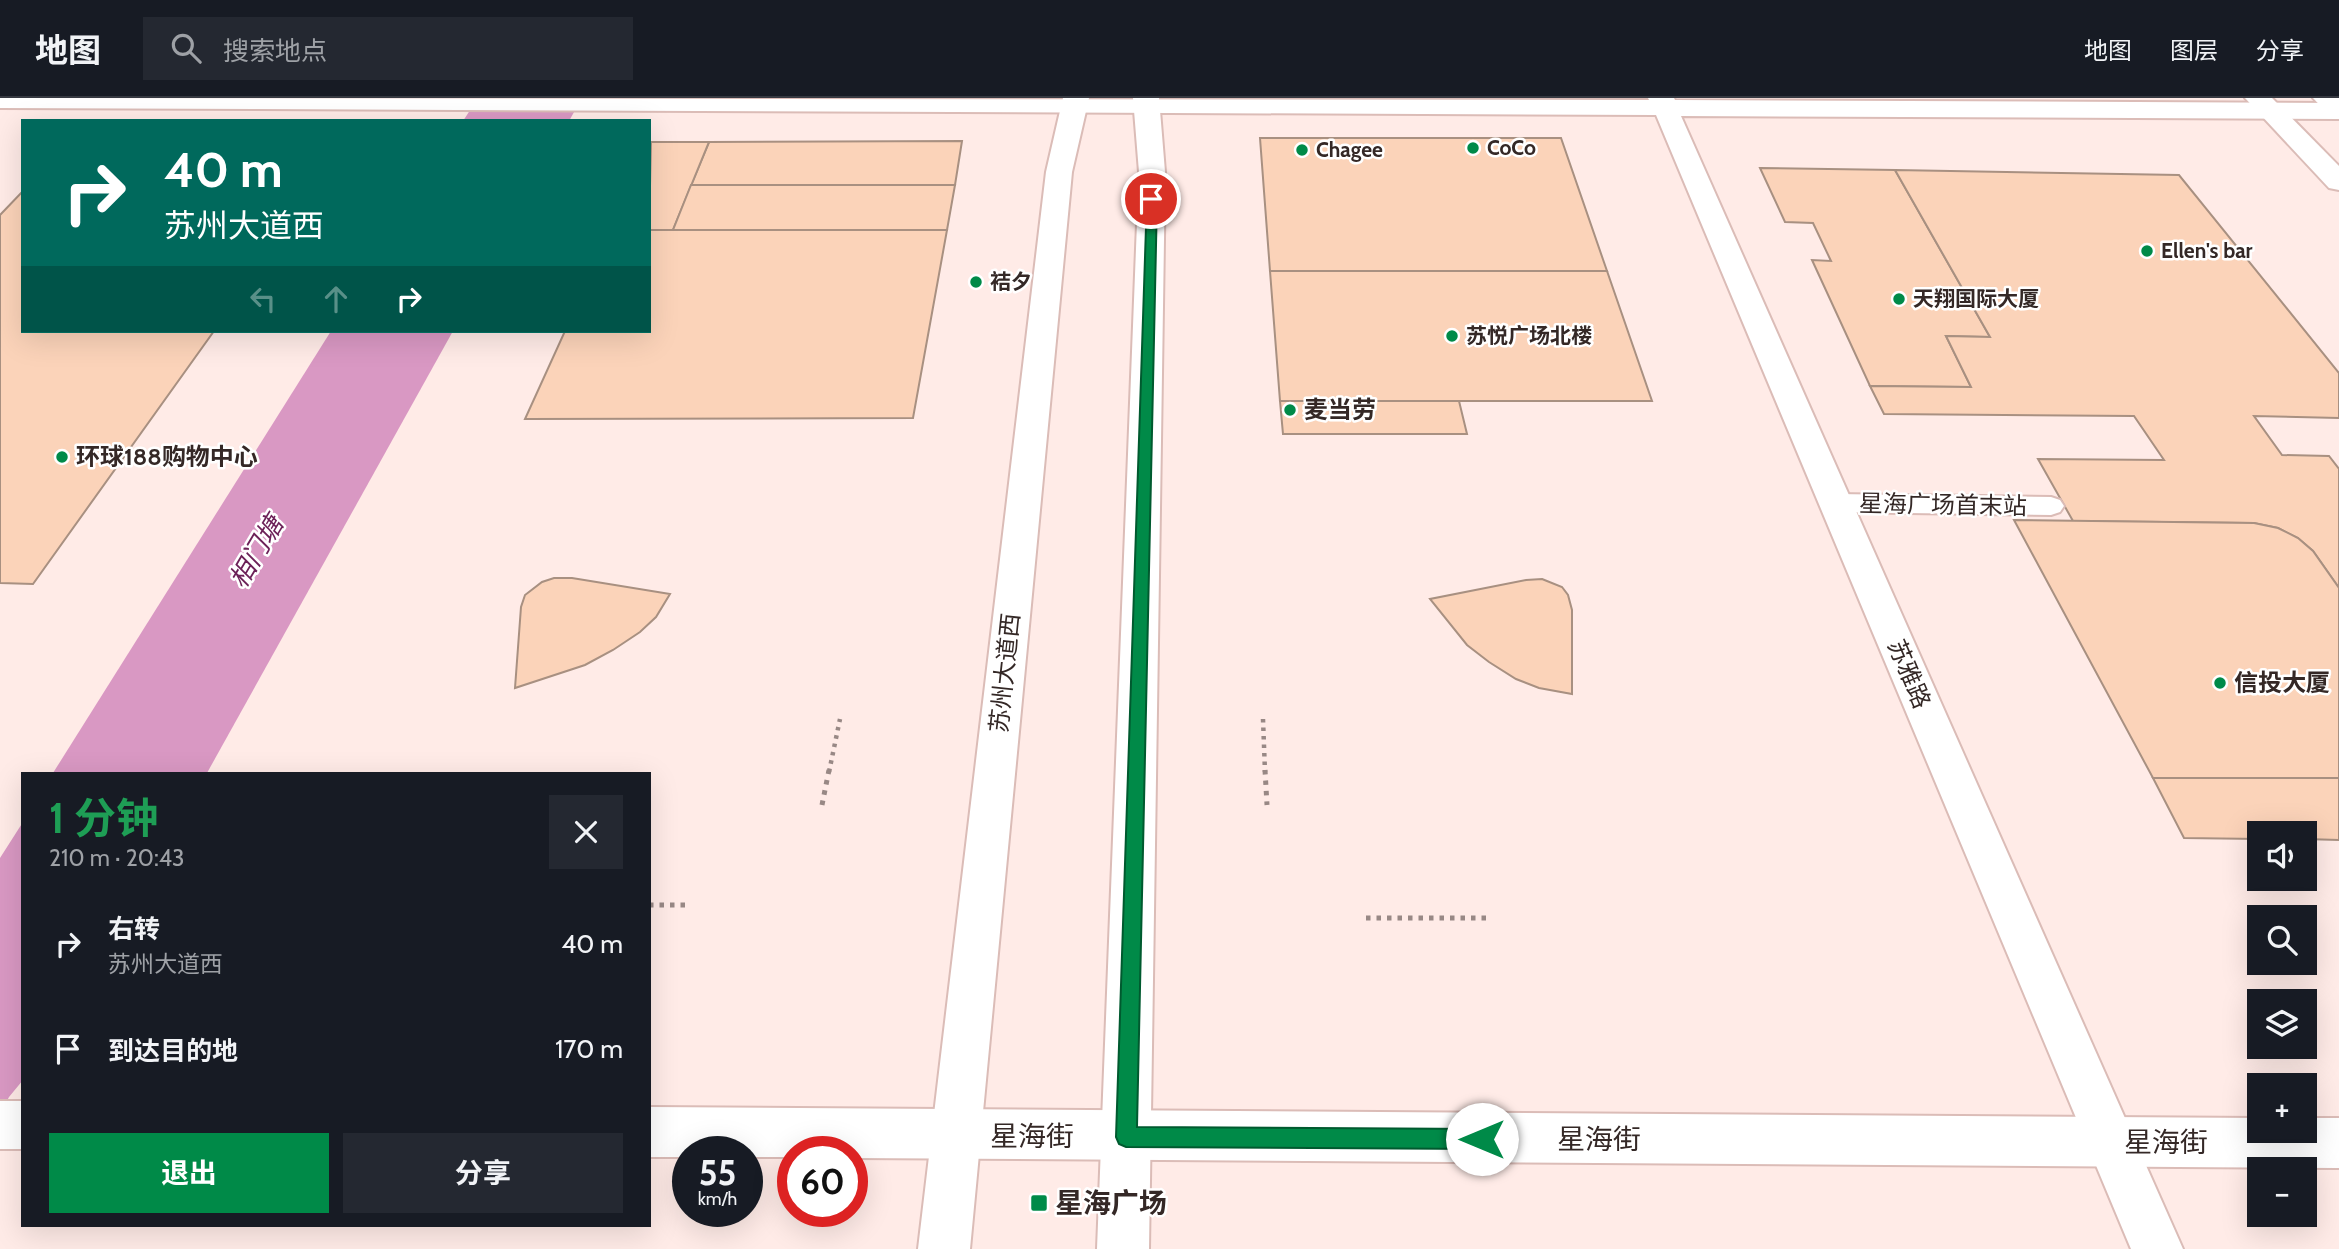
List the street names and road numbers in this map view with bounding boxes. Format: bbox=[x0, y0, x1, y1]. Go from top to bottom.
street label: 星海广场首末站 bbox=[1859, 489, 2027, 520]
street label: 苏州大道西 bbox=[984, 612, 1025, 734]
street label: 苏雅路 bbox=[1882, 635, 1937, 713]
street label: 星海街 bbox=[990, 1119, 1074, 1153]
street label: 星海街 bbox=[1557, 1122, 1641, 1156]
street label: 星海街 bbox=[2124, 1125, 2208, 1159]

